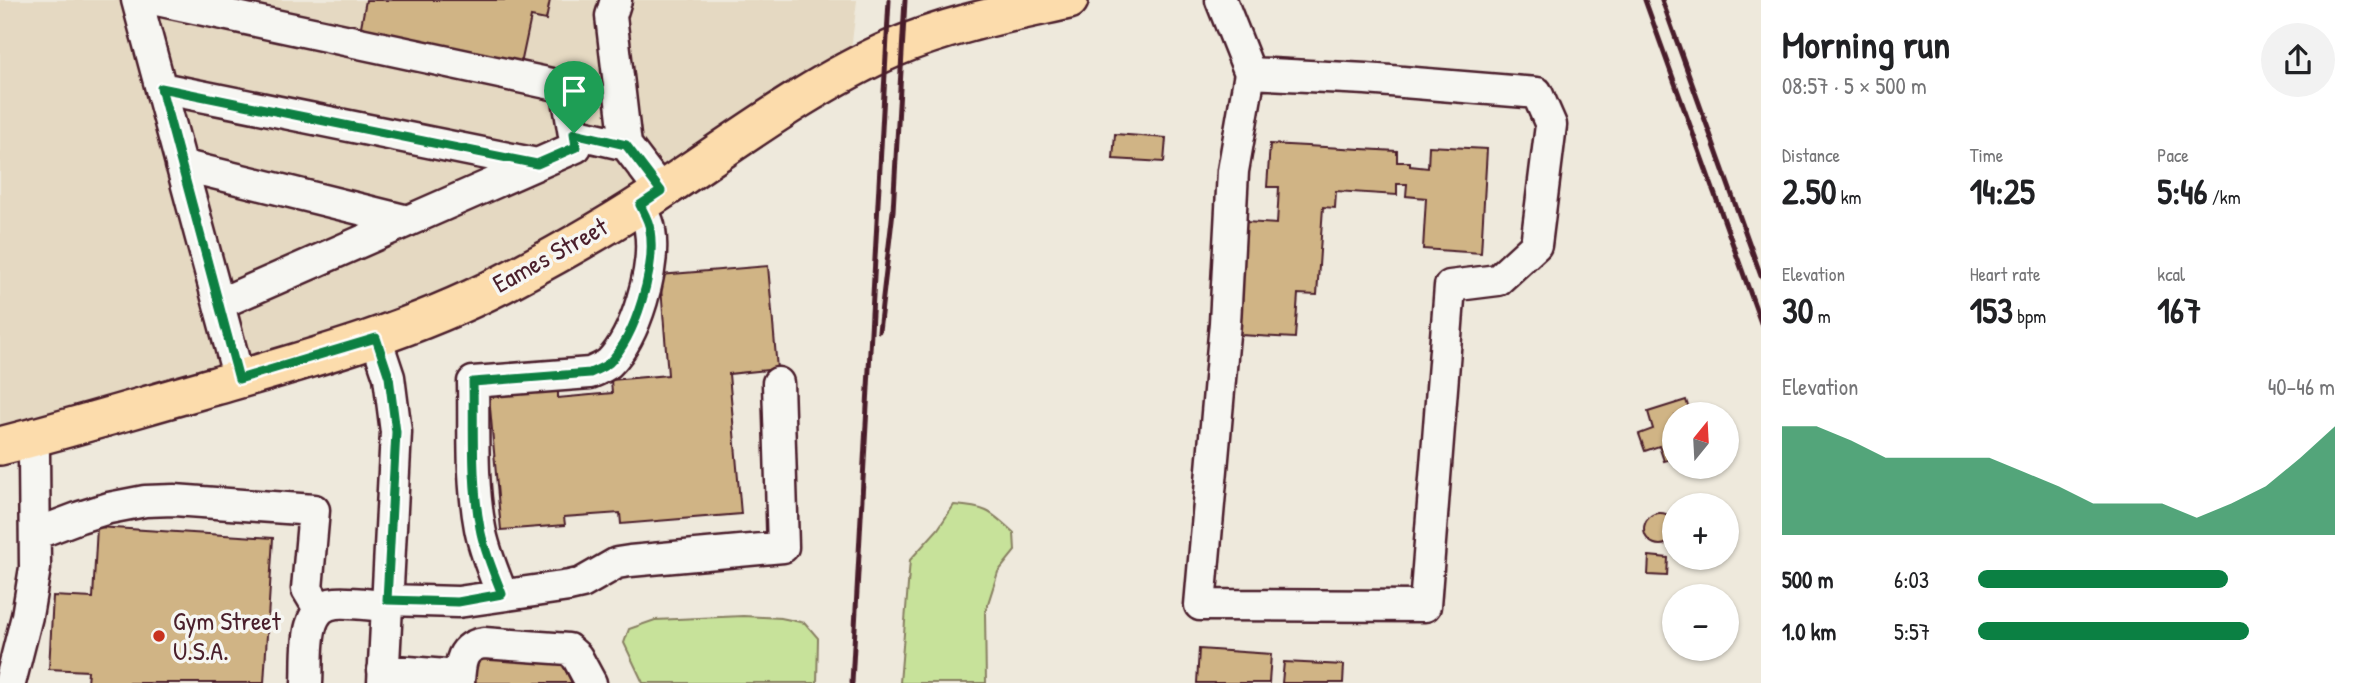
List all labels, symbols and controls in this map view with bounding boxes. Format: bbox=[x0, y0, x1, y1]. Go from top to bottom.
text: Morning run bbox=[1782, 18, 1950, 70]
button: share bbox=[2261, 23, 2335, 97]
pin bbox=[544, 61, 604, 133]
text: 08:57 · 5 × 500 m bbox=[1782, 70, 1927, 101]
icon: arrive bbox=[555, 72, 593, 110]
text: Distance bbox=[1782, 142, 1840, 168]
text: Time bbox=[1970, 142, 2003, 168]
text: Pace bbox=[2157, 142, 2189, 168]
text: 2.50 bbox=[1782, 168, 1836, 215]
text: 14:25 bbox=[1970, 168, 2035, 215]
text: 5:46 bbox=[2157, 168, 2207, 215]
text: km bbox=[1836, 184, 1862, 210]
text: /km bbox=[2207, 184, 2241, 210]
street label: Eames Street bbox=[486, 208, 614, 300]
text: Elevation bbox=[1782, 261, 1845, 287]
text: Heart rate bbox=[1970, 261, 2041, 287]
text: kcal bbox=[2157, 261, 2185, 287]
text: 30 bbox=[1782, 287, 1813, 334]
text: 153 bbox=[1970, 287, 2013, 334]
text: 167 bbox=[2157, 287, 2201, 334]
text: m bbox=[1813, 303, 1831, 329]
text: bpm bbox=[2013, 303, 2046, 329]
text: Elevation bbox=[1782, 371, 1858, 402]
text: 40–46 m bbox=[2268, 371, 2335, 402]
north arrow bbox=[1662, 402, 1740, 480]
map controls bbox=[1662, 402, 1739, 661]
button: + bbox=[1662, 493, 1739, 570]
text: 500 m bbox=[1782, 564, 1833, 595]
text: 6:03 bbox=[1894, 564, 1929, 595]
button: − bbox=[1662, 584, 1739, 661]
place label: Gym Street U.S.A. bbox=[173, 603, 282, 668]
text: 1.0 km bbox=[1782, 616, 1836, 647]
text: 5:57 bbox=[1894, 616, 1930, 647]
marker: Gym Street U.S.A. bbox=[151, 628, 167, 644]

